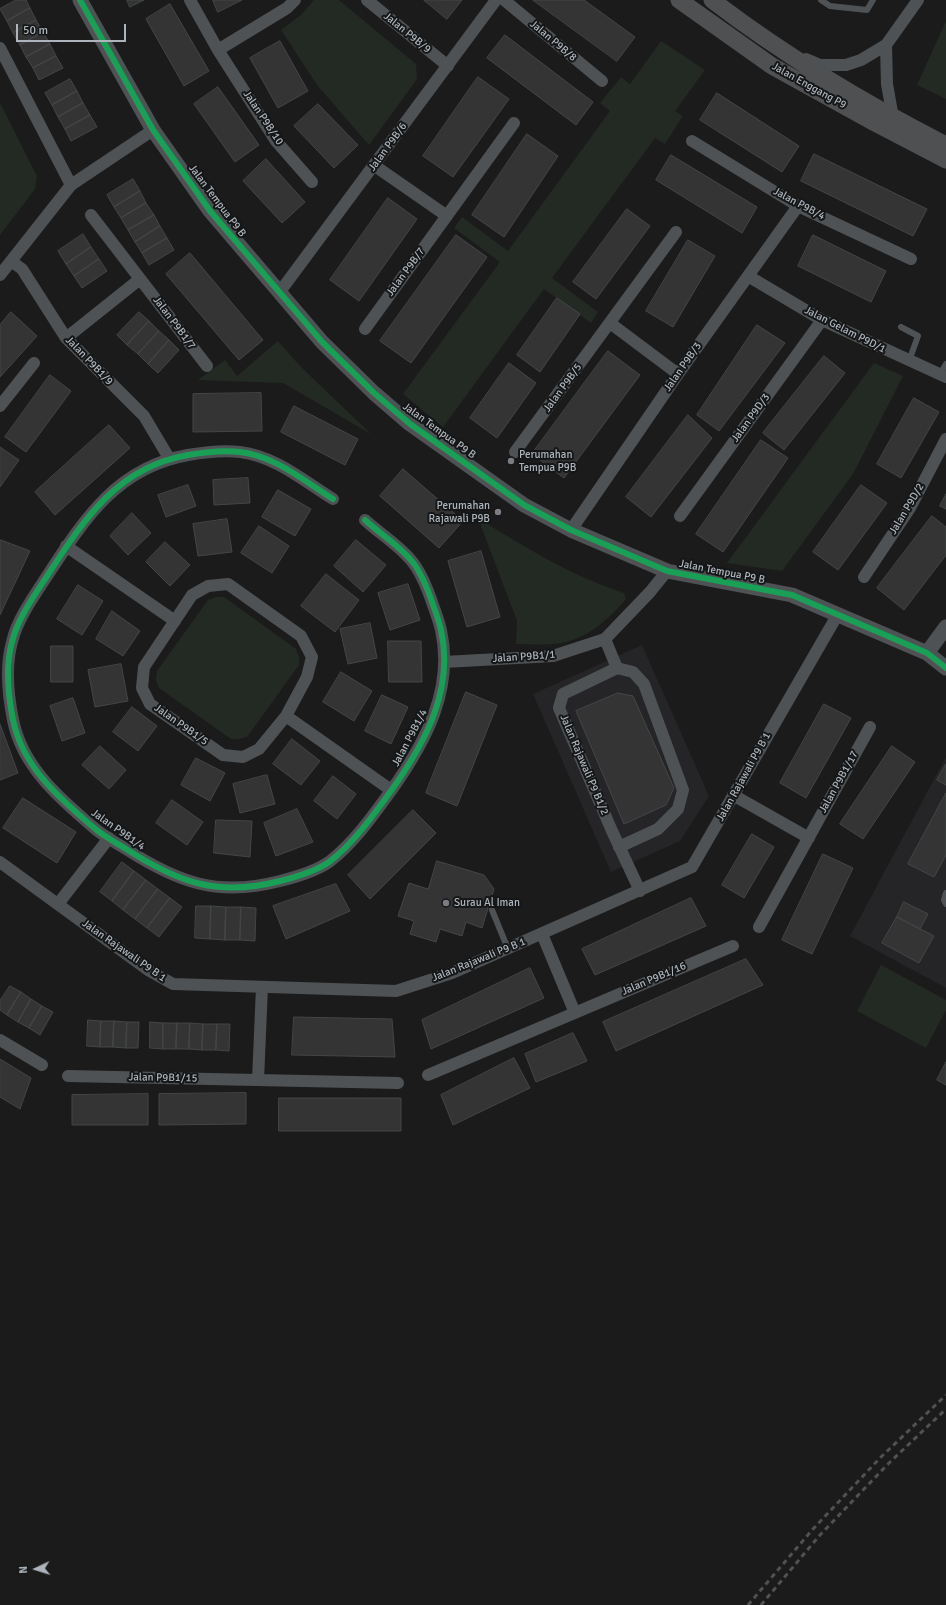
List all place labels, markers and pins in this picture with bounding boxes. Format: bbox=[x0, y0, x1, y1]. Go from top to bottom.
place label: Perumahan Tempua P9B bbox=[519, 448, 576, 474]
marker: Perumahan Tempua P9B bbox=[506, 456, 516, 466]
place label: Perumahan Rajawali P9B bbox=[429, 499, 490, 525]
marker: Perumahan Rajawali P9B bbox=[493, 507, 503, 517]
place label: Surau Al Iman bbox=[454, 896, 520, 910]
marker: Surau Al Iman bbox=[441, 898, 451, 908]

